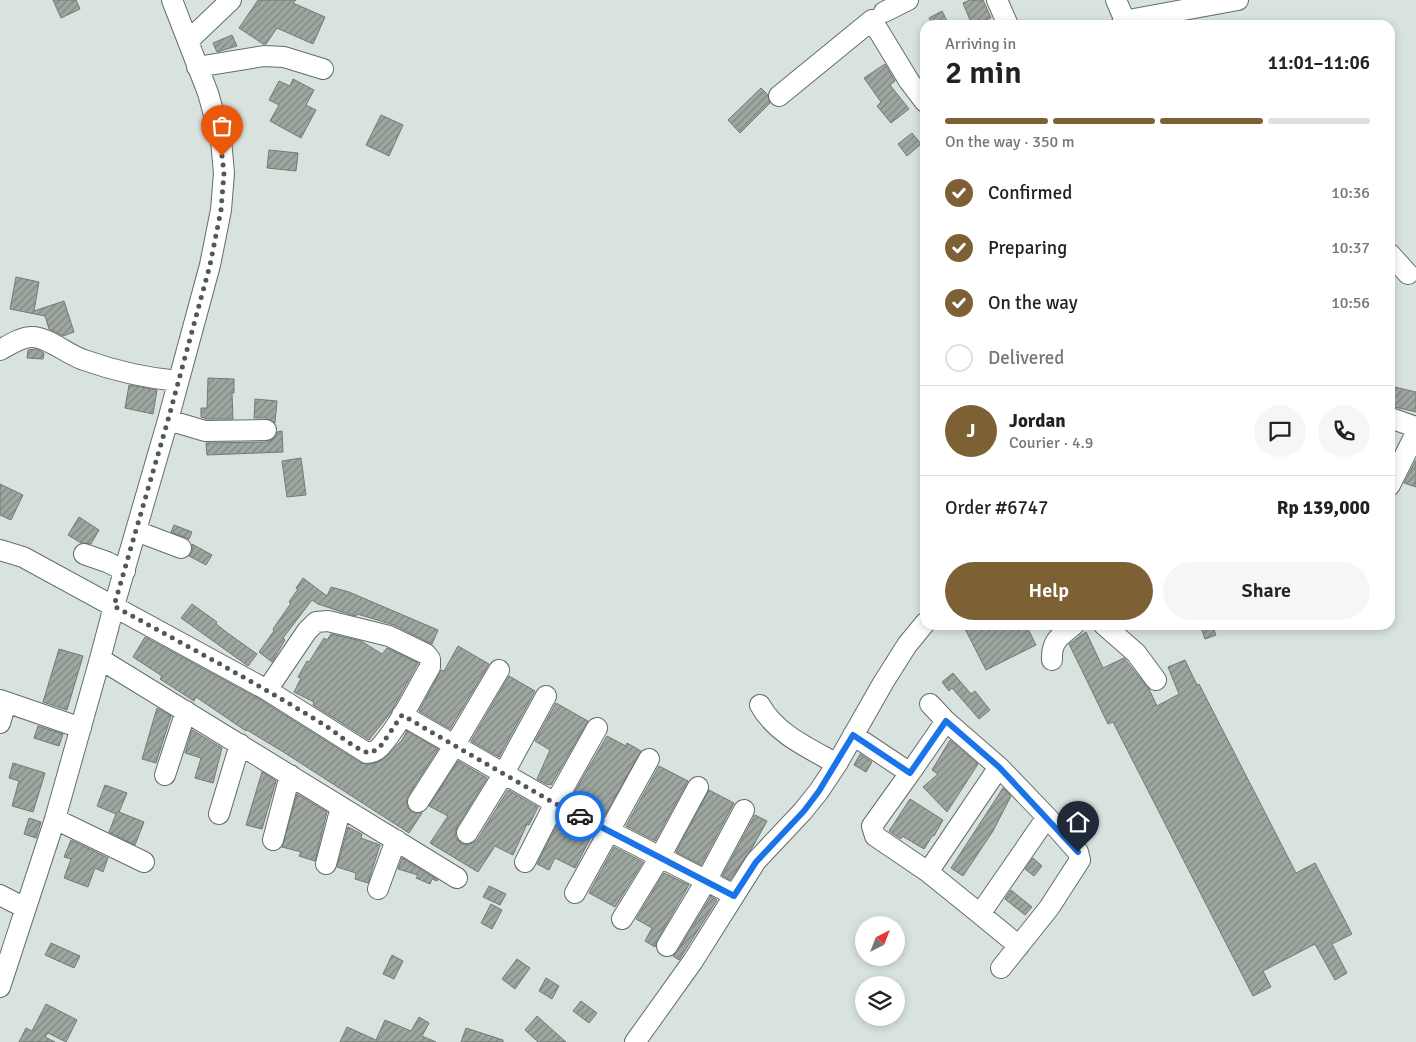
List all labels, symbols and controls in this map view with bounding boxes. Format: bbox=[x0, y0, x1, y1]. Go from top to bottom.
text: Arriving in bbox=[945, 34, 1016, 54]
text: 11:01–11:06 bbox=[1268, 51, 1370, 75]
text: 2 min bbox=[945, 53, 1022, 92]
pin bbox=[201, 105, 243, 156]
icon: bag bbox=[208, 112, 236, 140]
text: On the way · 350 m bbox=[945, 132, 1075, 152]
icon: check bbox=[945, 179, 973, 207]
text: Confirmed bbox=[988, 181, 1072, 205]
text: 10:36 bbox=[1331, 183, 1370, 203]
icon: check bbox=[945, 234, 973, 262]
text: Preparing bbox=[988, 236, 1067, 260]
text: 10:37 bbox=[1331, 238, 1370, 258]
icon: check bbox=[945, 289, 973, 317]
text: On the way bbox=[988, 291, 1078, 315]
text: 10:56 bbox=[1331, 293, 1370, 313]
text: Delivered bbox=[988, 346, 1064, 370]
button: chat bbox=[1254, 405, 1306, 457]
button: phone bbox=[1318, 405, 1370, 457]
text: Jordan bbox=[1009, 409, 1066, 433]
text: J bbox=[967, 419, 975, 443]
text: Courier · 4.9 bbox=[1009, 433, 1093, 453]
text: Order #6747 bbox=[945, 496, 1048, 520]
text: Rp 139,000 bbox=[1277, 496, 1370, 520]
button: Help bbox=[945, 562, 1153, 620]
button: Share bbox=[1163, 562, 1370, 620]
courier bbox=[555, 791, 605, 841]
pin bbox=[1057, 801, 1099, 852]
icon: car bbox=[566, 802, 594, 830]
icon: home bbox=[1064, 808, 1092, 836]
north arrow bbox=[855, 916, 905, 966]
map controls bbox=[855, 916, 905, 1026]
button: layers bbox=[855, 976, 905, 1026]

